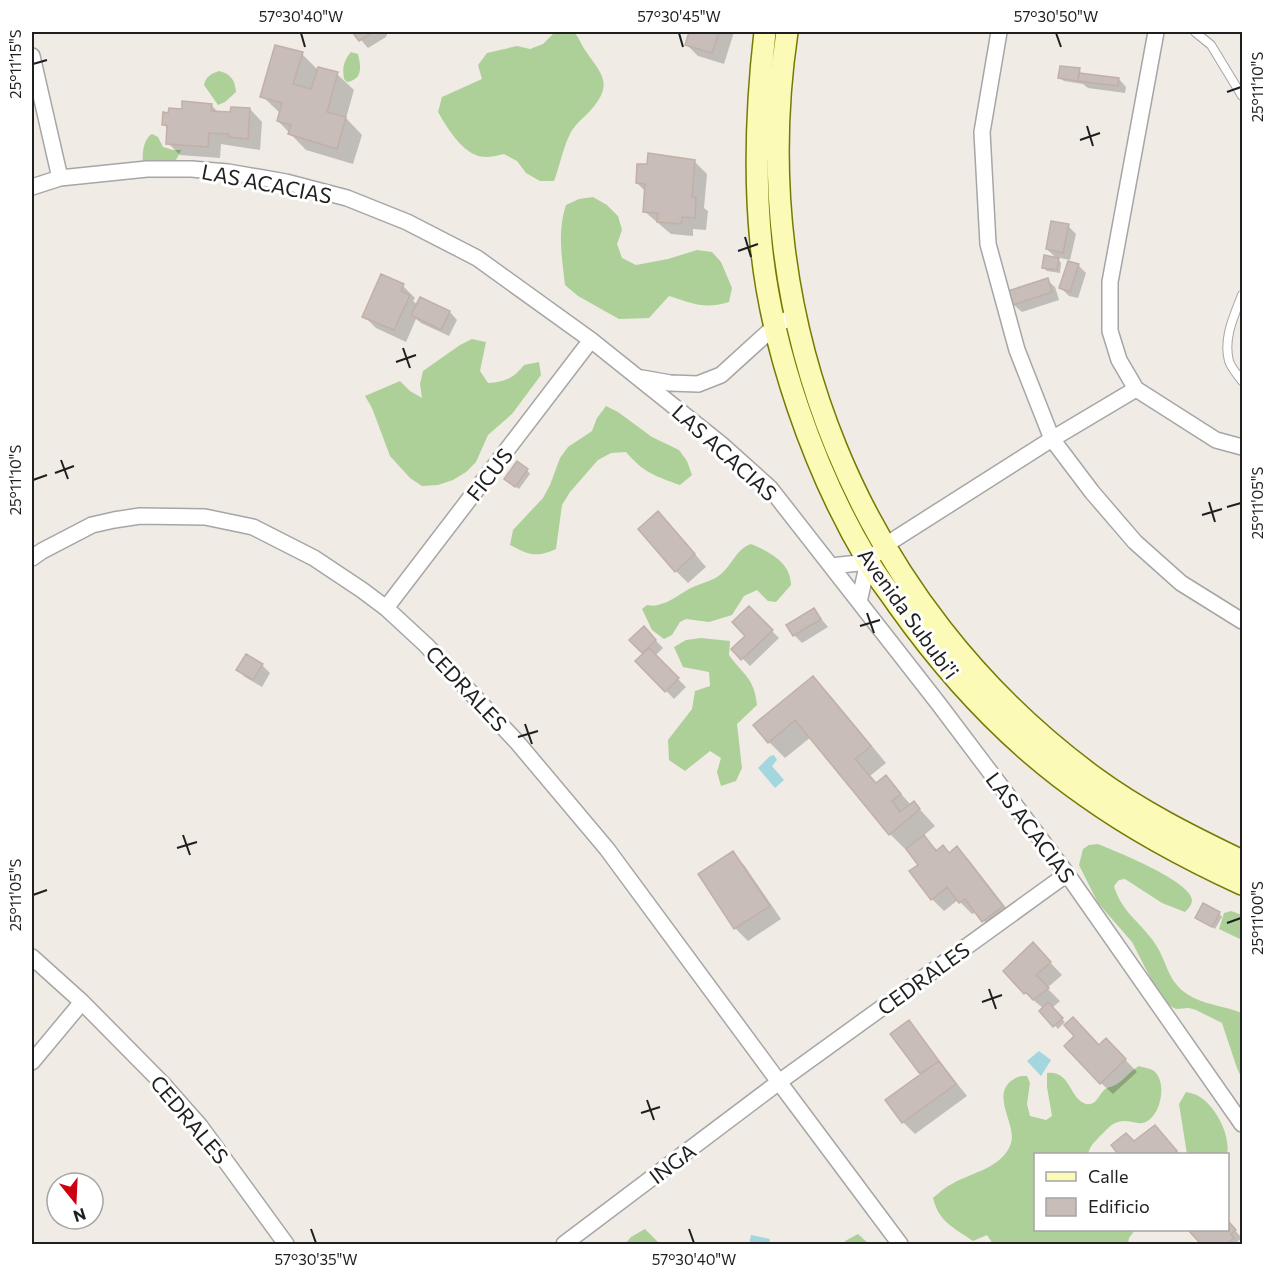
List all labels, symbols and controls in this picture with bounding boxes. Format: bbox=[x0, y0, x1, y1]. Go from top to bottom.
text: 57°30'40"W bbox=[259, 7, 343, 25]
text: 57°30'45"W bbox=[637, 7, 721, 25]
text: 57°30'50"W bbox=[1014, 7, 1098, 25]
text: 25°11'15"S bbox=[6, 29, 24, 99]
text: 25°11'10"S bbox=[1248, 52, 1266, 122]
street label: LAS ACACIAS bbox=[200, 158, 334, 208]
street label: LAS ACACIAS bbox=[668, 399, 782, 505]
street label: FICUS bbox=[461, 443, 517, 505]
text: 25°11'10"S bbox=[6, 445, 24, 515]
text: 25°11'05"S bbox=[1248, 466, 1266, 539]
street label: Avenida Sububi'i bbox=[853, 543, 965, 683]
street label: CEDRALES bbox=[421, 640, 513, 736]
street label: LAS ACACIAS bbox=[981, 767, 1081, 887]
text: 25°11'05"S bbox=[6, 858, 24, 931]
text: 25°11'00"S bbox=[1248, 881, 1266, 955]
street label: CEDRALES bbox=[872, 936, 974, 1020]
street label: CEDRALES bbox=[146, 1070, 234, 1168]
street label: INGA bbox=[644, 1137, 700, 1189]
legend bbox=[1034, 1153, 1229, 1231]
text: Calle bbox=[1088, 1165, 1128, 1187]
north arrow bbox=[45, 1171, 105, 1231]
text: Edificio bbox=[1088, 1195, 1150, 1217]
text: N bbox=[71, 1205, 88, 1227]
text: 57°30'35"W bbox=[274, 1250, 358, 1268]
text: 57°30'40"W bbox=[652, 1250, 736, 1268]

